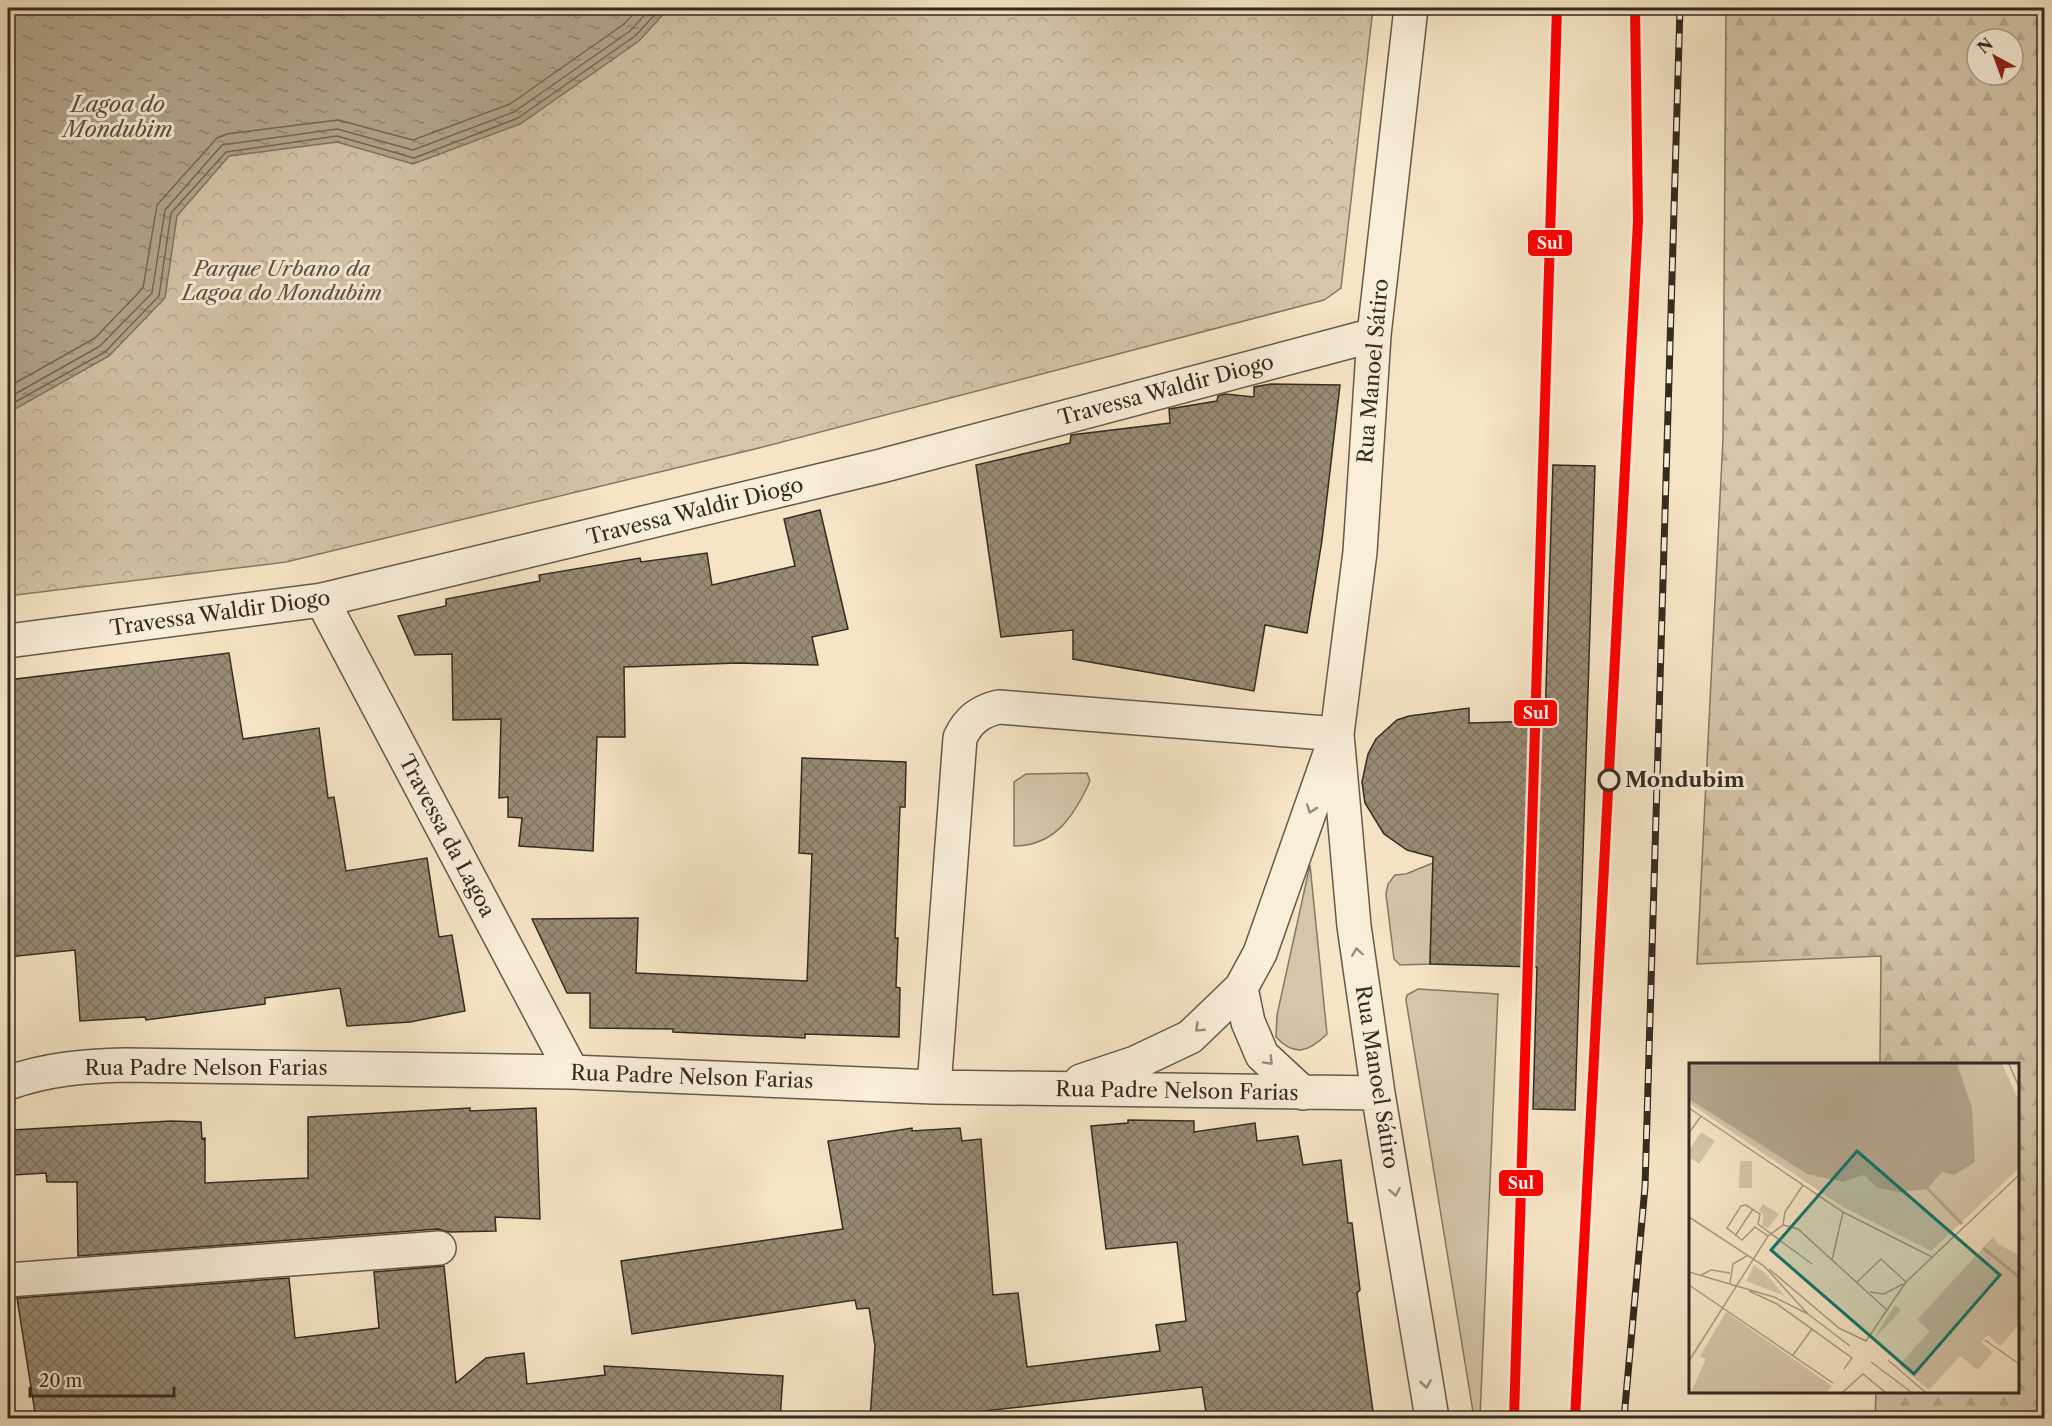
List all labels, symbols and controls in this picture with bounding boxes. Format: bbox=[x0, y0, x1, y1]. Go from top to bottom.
north arrow bbox=[1965, 27, 2025, 87]
text: N bbox=[1973, 34, 1997, 58]
water label: Lagoa do Mondubim bbox=[60, 91, 173, 143]
line badge: Sul bbox=[1527, 229, 1573, 257]
text: Sul bbox=[1537, 233, 1564, 253]
park label: Parque Urbano da Lagoa do Mondubim bbox=[180, 256, 382, 305]
street label: Rua Manoel Sátiro bbox=[1352, 278, 1393, 464]
street label: Travessa Waldir Diogo bbox=[1055, 349, 1276, 430]
street label: Travessa Waldir Diogo bbox=[584, 472, 806, 549]
street label: Travessa Waldir Diogo bbox=[108, 585, 332, 640]
line badge: Sul bbox=[1513, 699, 1558, 727]
text: Sul bbox=[1523, 703, 1550, 723]
street label: Travessa da Lagoa bbox=[394, 750, 501, 922]
place label: Mondubim bbox=[1625, 767, 1745, 792]
marker: Mondubim bbox=[1598, 769, 1620, 791]
one-way arrow bbox=[1305, 803, 1318, 814]
one-way arrow bbox=[1352, 947, 1364, 956]
street label: Rua Manoel Sátiro bbox=[1351, 983, 1404, 1170]
one-way arrow bbox=[1195, 1021, 1205, 1032]
one-way arrow bbox=[1262, 1054, 1273, 1065]
street label: Rua Padre Nelson Farias bbox=[84, 1055, 328, 1080]
street label: Rua Padre Nelson Farias bbox=[570, 1060, 814, 1093]
inset map bbox=[1689, 1063, 2019, 1393]
street label: Rua Padre Nelson Farias bbox=[1055, 1076, 1299, 1105]
line badge: Sul bbox=[1498, 1169, 1544, 1197]
text: Sul bbox=[1508, 1173, 1535, 1193]
one-way arrow bbox=[1388, 1187, 1400, 1197]
scale bar bbox=[30, 1360, 174, 1398]
text: 20 m bbox=[39, 1370, 83, 1392]
one-way arrow bbox=[1420, 1380, 1432, 1389]

